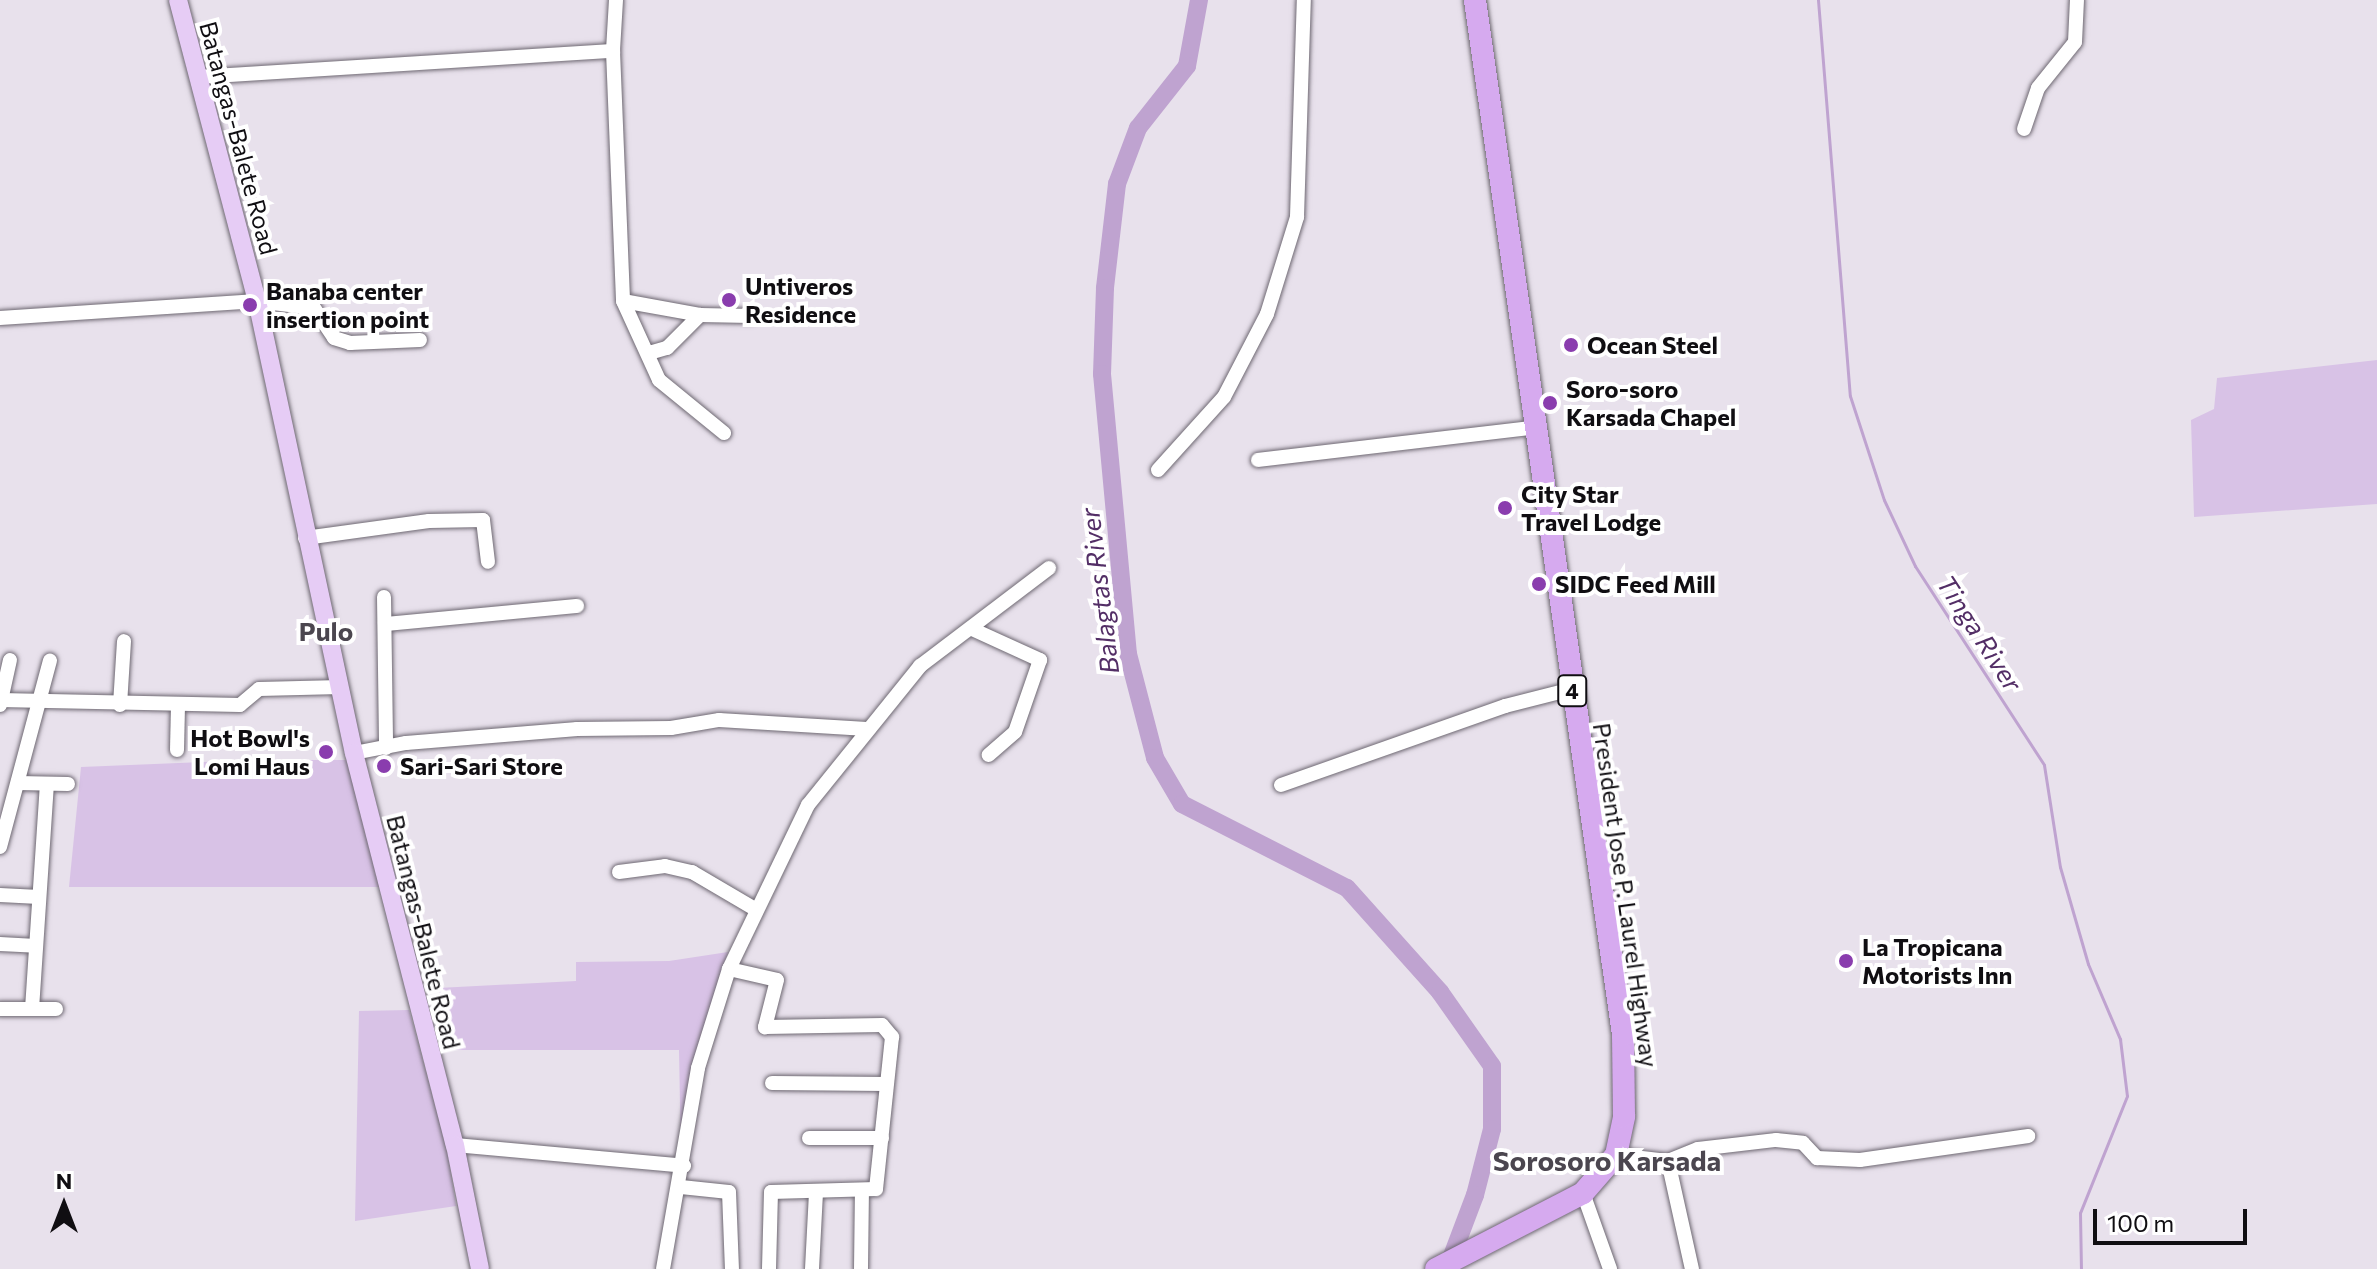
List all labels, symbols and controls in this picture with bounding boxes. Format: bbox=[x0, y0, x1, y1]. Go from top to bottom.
street label: Batangas-Balete Road bbox=[194, 18, 284, 258]
place label: Untiveros Residence bbox=[745, 272, 856, 328]
place label: Banaba center insertion point bbox=[266, 277, 429, 333]
marker: Untiveros Residence bbox=[720, 291, 738, 309]
marker: Banaba center insertion point bbox=[241, 296, 259, 314]
place label: Ocean Steel bbox=[1587, 331, 1718, 359]
marker: Ocean Steel bbox=[1562, 336, 1580, 354]
place label: Soro-soro Karsada Chapel bbox=[1566, 375, 1736, 431]
marker: Soro-soro Karsada Chapel bbox=[1541, 394, 1559, 412]
place label: City Star Travel Lodge bbox=[1521, 480, 1661, 536]
marker: City Star Travel Lodge bbox=[1496, 499, 1514, 517]
water label: Balagtas River bbox=[1073, 506, 1125, 676]
water label: Tinga River bbox=[1931, 569, 2029, 697]
place label: SIDC Feed Mill bbox=[1555, 570, 1716, 598]
marker: SIDC Feed Mill bbox=[1530, 575, 1548, 593]
district label: Pulo bbox=[299, 615, 353, 647]
road number: 4 bbox=[1556, 673, 1588, 709]
street label: President Jose P. Laurel Highway bbox=[1588, 721, 1664, 1069]
place label: Hot Bowl's Lomi Haus bbox=[190, 724, 310, 780]
marker: Hot Bowl's Lomi Haus bbox=[317, 743, 335, 761]
place label: Sari-Sari Store bbox=[400, 752, 563, 780]
marker: Sari-Sari Store bbox=[375, 757, 393, 775]
street label: Batangas-Balete Road bbox=[381, 812, 467, 1052]
place label: La Tropicana Motorists Inn bbox=[1862, 933, 2012, 989]
marker: La Tropicana Motorists Inn bbox=[1837, 952, 1855, 970]
district label: Sorosoro Karsada bbox=[1493, 1143, 1721, 1177]
north arrow bbox=[24, 1165, 104, 1245]
text: N bbox=[56, 1167, 72, 1194]
scale bar bbox=[2097, 1193, 2251, 1243]
text: 100 m bbox=[2107, 1208, 2174, 1237]

